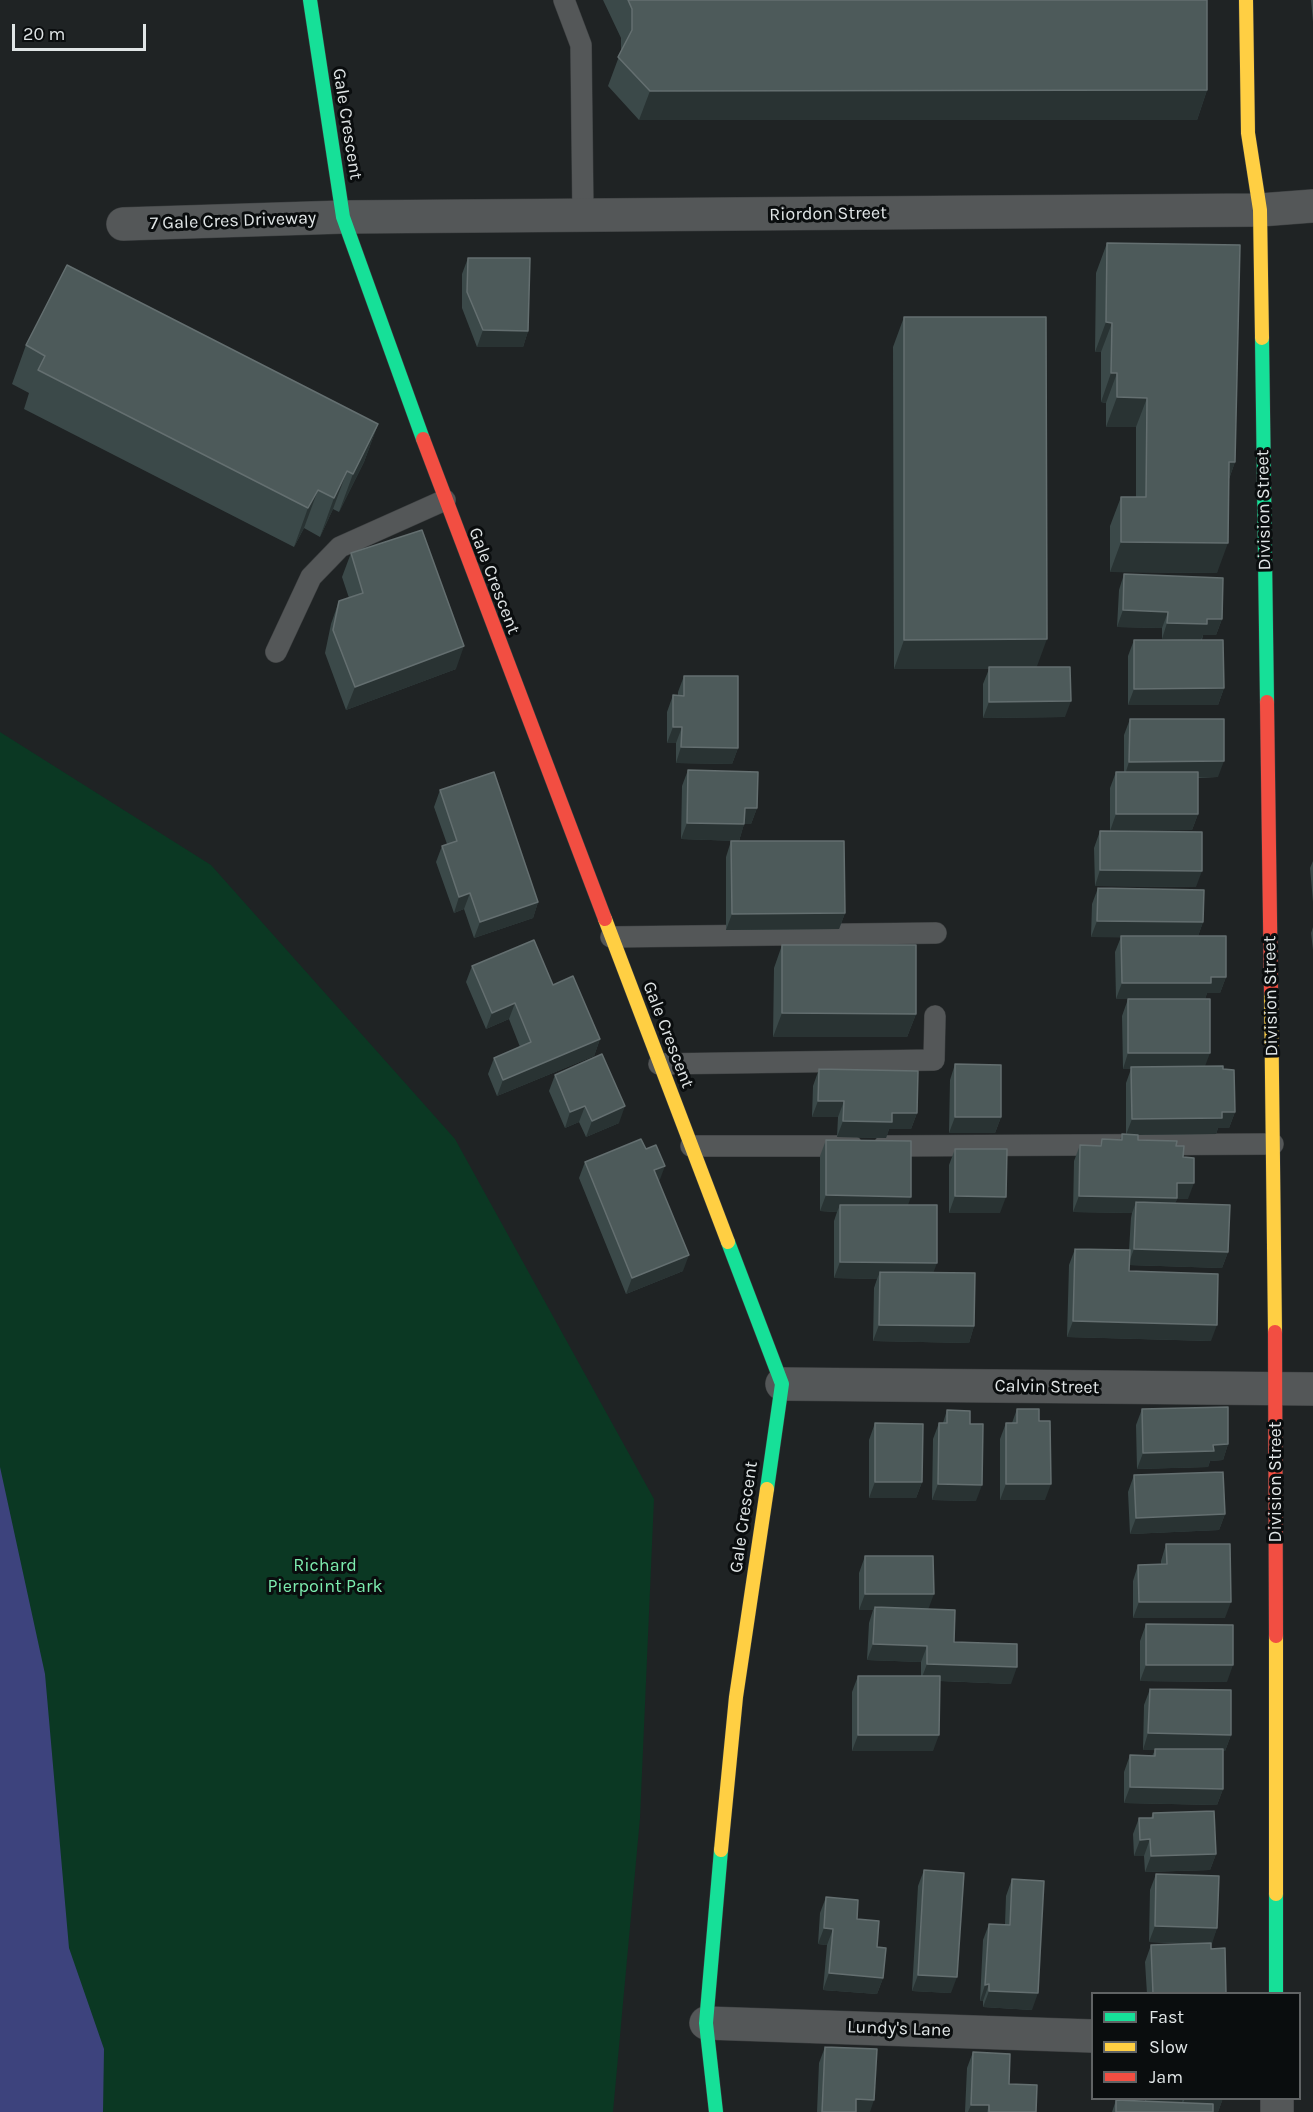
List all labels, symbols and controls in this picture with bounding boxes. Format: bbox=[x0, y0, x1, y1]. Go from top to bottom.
scale bar bbox=[15, 12, 148, 50]
text: 20 m bbox=[23, 23, 65, 45]
street label: Gale Crescent bbox=[328, 67, 366, 181]
street label: Riordon Street bbox=[769, 202, 887, 226]
street label: 7 Gale Cres Driveway bbox=[149, 207, 317, 235]
street label: Division Street bbox=[1252, 449, 1276, 571]
street label: Gale Crescent bbox=[464, 525, 524, 637]
street label: Division Street bbox=[1259, 935, 1283, 1057]
street label: Gale Crescent bbox=[638, 979, 698, 1091]
street label: Calvin Street bbox=[994, 1375, 1100, 1399]
street label: Division Street bbox=[1265, 1422, 1287, 1542]
street label: Gale Crescent bbox=[725, 1460, 763, 1574]
park label: Richard Pierpoint Park bbox=[267, 1555, 383, 1598]
legend bbox=[1091, 1992, 1301, 2100]
text: Fast bbox=[1149, 2006, 1184, 2028]
street label: Lundy's Lane bbox=[847, 2016, 951, 2042]
text: Slow bbox=[1149, 2036, 1188, 2058]
text: Jam bbox=[1149, 2066, 1183, 2088]

